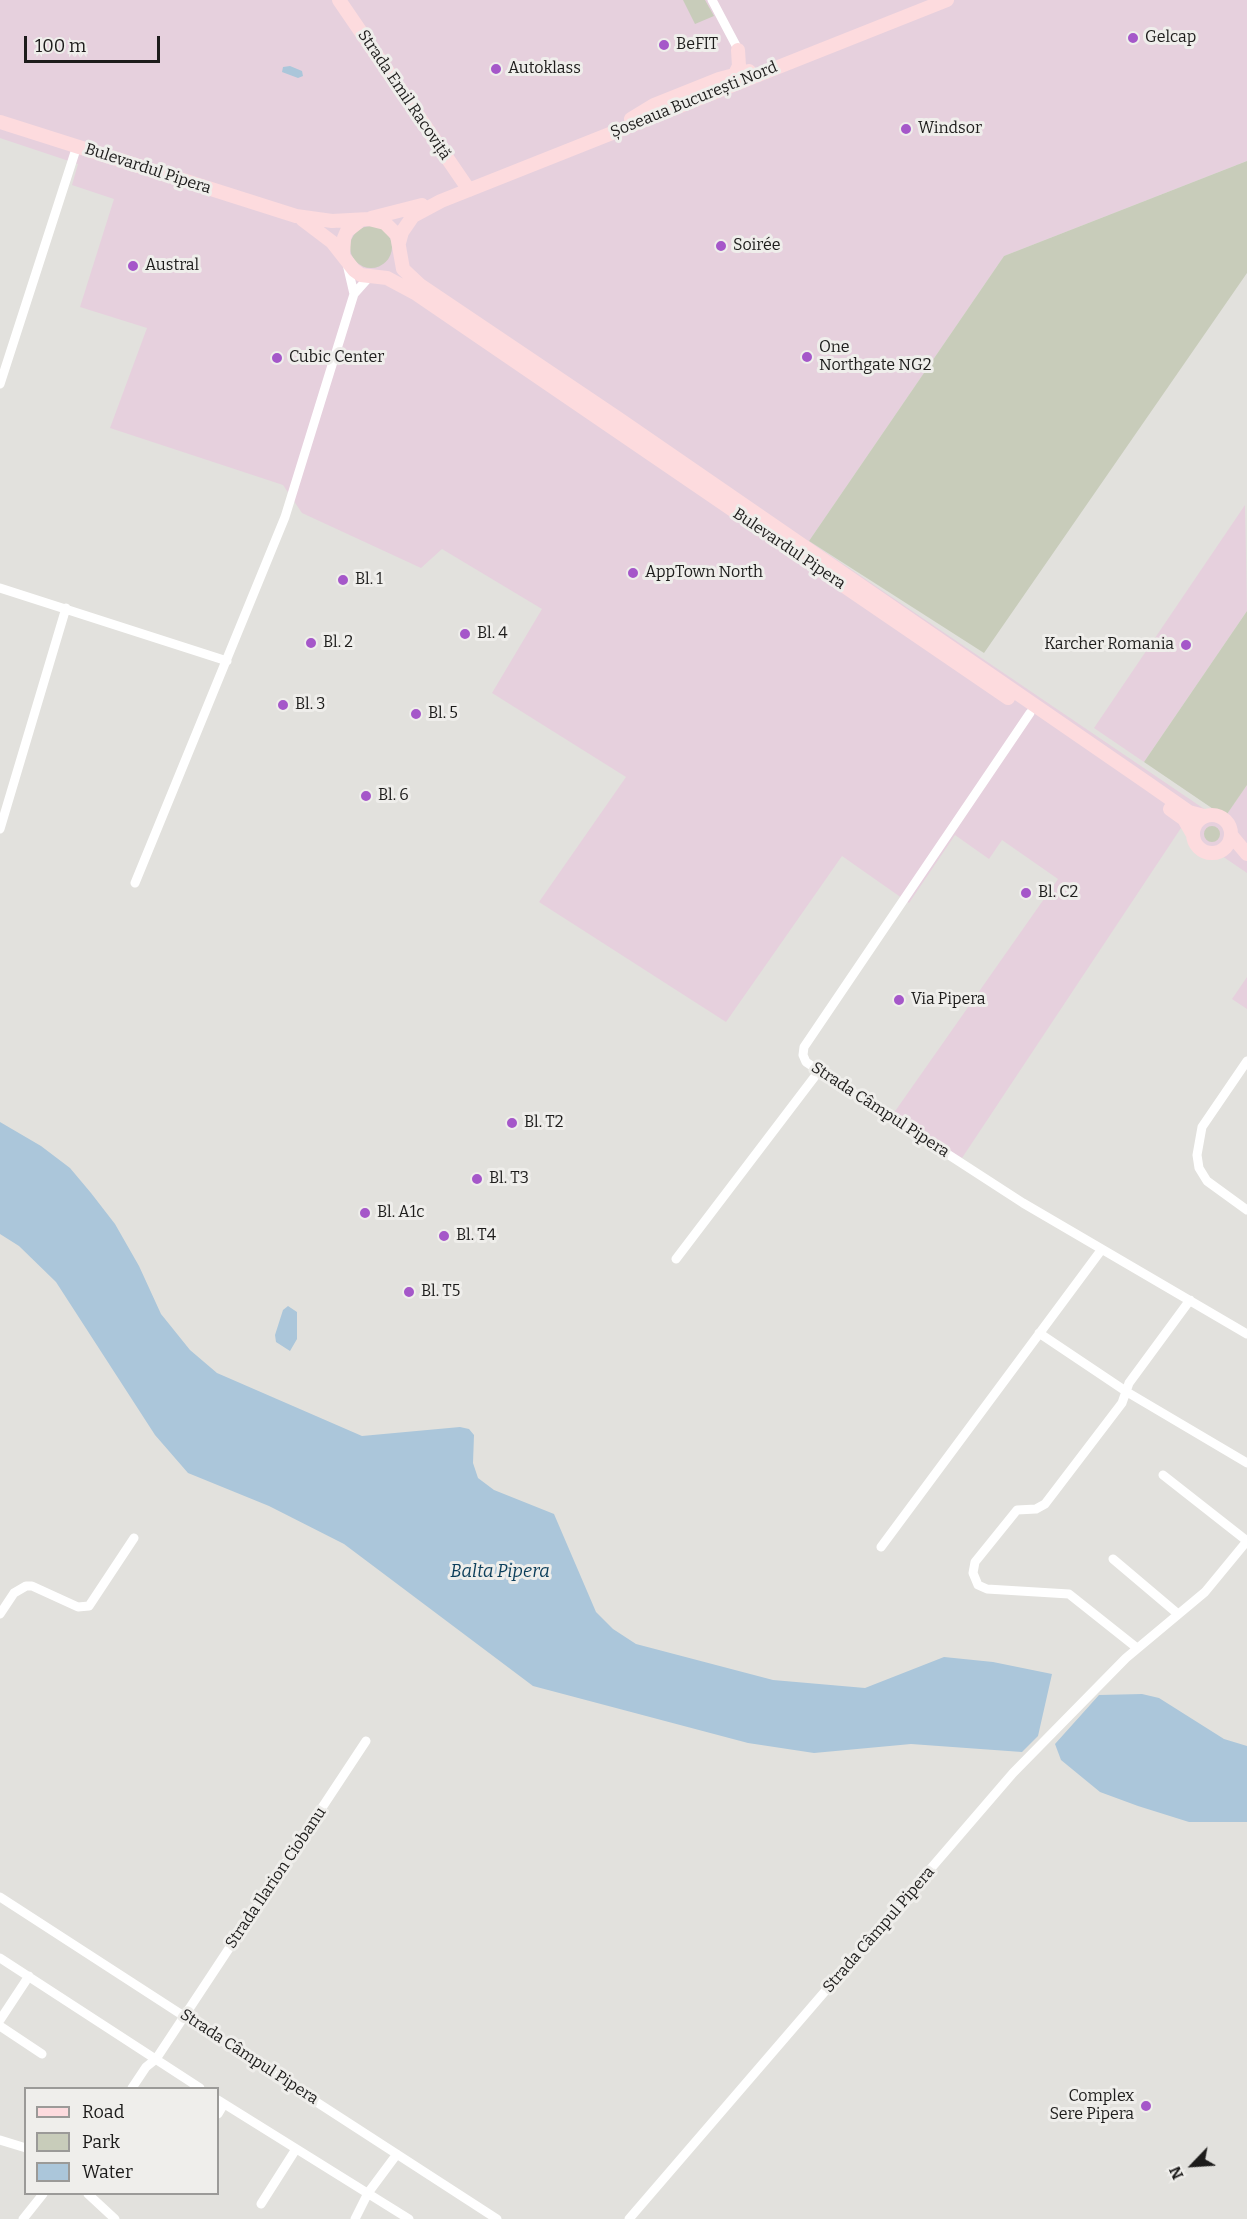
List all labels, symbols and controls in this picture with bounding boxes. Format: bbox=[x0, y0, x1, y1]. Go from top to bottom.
scale bar bbox=[27, 24, 164, 62]
street label: Strada Emil Racoviță bbox=[353, 26, 455, 164]
place label: Gelcap bbox=[1145, 28, 1196, 48]
marker: Gelcap bbox=[1126, 31, 1140, 45]
text: 100 m bbox=[35, 35, 86, 57]
place label: BeFIT bbox=[676, 35, 718, 55]
marker: BeFIT bbox=[657, 38, 671, 52]
street label: Șoseaua București Nord bbox=[608, 58, 780, 142]
place label: Autoklass bbox=[508, 59, 581, 79]
marker: Autoklass bbox=[489, 62, 503, 76]
place label: Windsor bbox=[918, 119, 982, 139]
marker: Windsor bbox=[899, 122, 913, 136]
street label: Bulevardul Pipera bbox=[82, 140, 214, 198]
place label: Soirée bbox=[733, 236, 781, 256]
marker: Soirée bbox=[714, 239, 728, 253]
place label: Austral bbox=[145, 256, 199, 276]
marker: Austral bbox=[126, 259, 140, 273]
place label: One Northgate NG2 bbox=[819, 338, 931, 376]
place label: Cubic Center bbox=[289, 348, 384, 368]
marker: One Northgate NG2 bbox=[800, 350, 814, 364]
marker: Cubic Center bbox=[270, 351, 284, 365]
street label: Bulevardul Pipera bbox=[729, 504, 849, 594]
place label: AppTown North bbox=[645, 563, 763, 583]
marker: AppTown North bbox=[626, 566, 640, 580]
place label: Bl. 1 bbox=[355, 570, 383, 590]
marker: Bl. 1 bbox=[336, 573, 350, 587]
place label: Bl. 4 bbox=[477, 624, 508, 644]
marker: Bl. 4 bbox=[458, 627, 472, 641]
place label: Bl. 2 bbox=[323, 633, 353, 653]
place label: Karcher Romania bbox=[1044, 635, 1174, 655]
marker: Bl. 2 bbox=[304, 636, 318, 650]
marker: Karcher Romania bbox=[1179, 638, 1193, 652]
place label: Bl. 3 bbox=[295, 695, 325, 715]
marker: Bl. 3 bbox=[276, 698, 290, 712]
place label: Bl. 5 bbox=[428, 704, 458, 724]
marker: Bl. 5 bbox=[409, 707, 423, 721]
place label: Bl. 6 bbox=[378, 786, 409, 806]
marker: Bl. 6 bbox=[359, 789, 373, 803]
place label: Bl. C2 bbox=[1038, 883, 1078, 903]
marker: Bl. C2 bbox=[1019, 886, 1033, 900]
place label: Via Pipera bbox=[911, 990, 986, 1010]
marker: Via Pipera bbox=[892, 993, 906, 1007]
street label: Strada Câmpul Pipera bbox=[807, 1058, 953, 1162]
place label: Bl. T2 bbox=[524, 1113, 563, 1133]
marker: Bl. T2 bbox=[505, 1116, 519, 1130]
place label: Bl. T3 bbox=[489, 1169, 529, 1189]
marker: Bl. T3 bbox=[470, 1172, 484, 1186]
place label: Bl. A1c bbox=[377, 1203, 424, 1223]
marker: Bl. A1c bbox=[358, 1206, 372, 1220]
place label: Bl. T4 bbox=[456, 1226, 496, 1246]
marker: Bl. T4 bbox=[437, 1229, 451, 1243]
place label: Bl. T5 bbox=[421, 1282, 460, 1302]
marker: Bl. T5 bbox=[402, 1285, 416, 1299]
water label: Balta Pipera bbox=[450, 1561, 550, 1583]
street label: Strada Ilarion Ciobanu bbox=[221, 1804, 331, 1952]
street label: Strada Câmpul Pipera bbox=[819, 1863, 939, 1997]
street label: Strada Câmpul Pipera bbox=[176, 2005, 322, 2109]
legend bbox=[24, 2087, 219, 2195]
place label: Complex Sere Pipera bbox=[1049, 2087, 1134, 2125]
marker: Complex Sere Pipera bbox=[1139, 2099, 1153, 2113]
text: Road bbox=[82, 2101, 124, 2123]
text: Park bbox=[82, 2131, 120, 2153]
north arrow bbox=[1163, 2135, 1223, 2195]
text: Water bbox=[82, 2161, 133, 2183]
text: N bbox=[1165, 2163, 1187, 2182]

